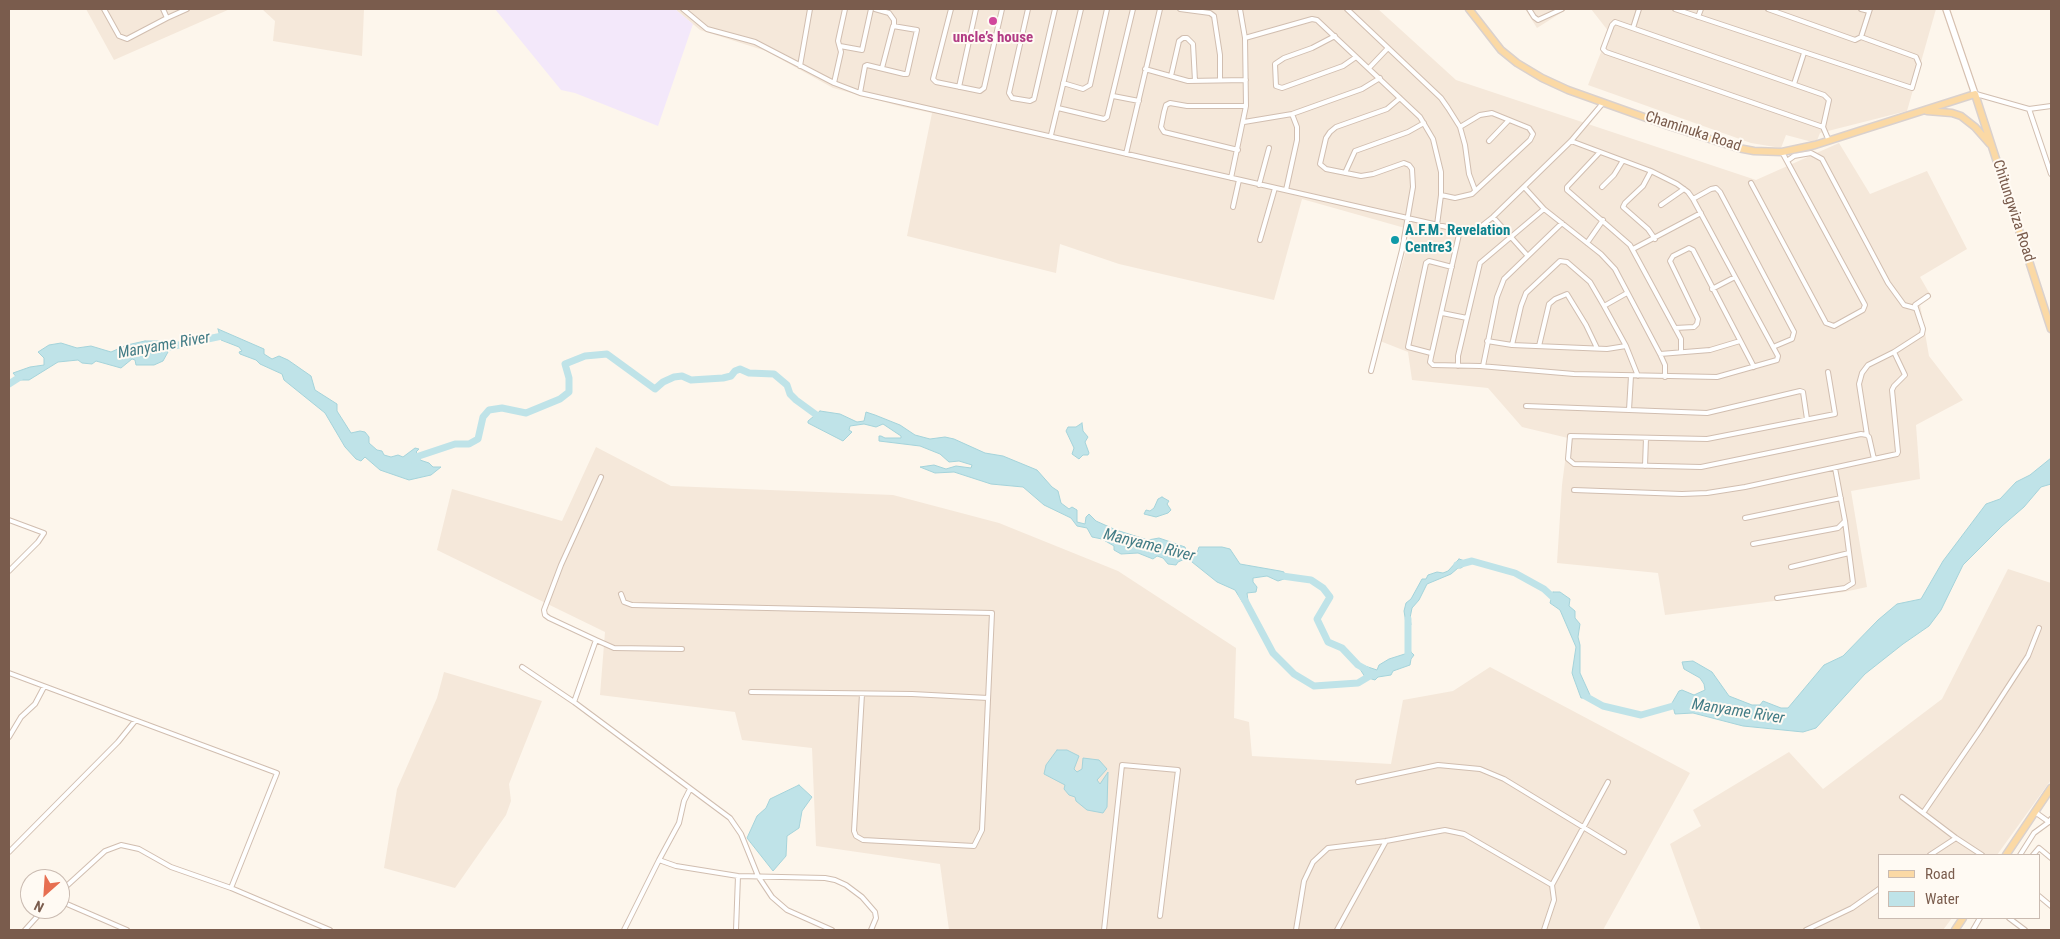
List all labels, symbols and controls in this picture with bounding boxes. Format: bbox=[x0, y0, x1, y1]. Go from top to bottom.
marker: uncle’s house bbox=[987, 15, 999, 27]
place label: uncle’s house bbox=[953, 29, 1033, 47]
street label: Chaminuka Road bbox=[1643, 108, 1743, 156]
street label: Chitungwiza Road bbox=[1988, 158, 2038, 264]
place label: A.F.M. Revelation Centre3 bbox=[1405, 222, 1510, 257]
marker: A.F.M. Revelation Centre3 bbox=[1389, 234, 1401, 246]
water label: Manyame River bbox=[116, 328, 212, 364]
water label: Manyame River bbox=[1101, 525, 1197, 567]
water label: Manyame River bbox=[1690, 695, 1786, 729]
legend bbox=[1878, 854, 2040, 919]
text: Road bbox=[1925, 865, 1955, 883]
north arrow bbox=[20, 869, 70, 919]
text: Water bbox=[1925, 890, 1959, 908]
text: N bbox=[32, 898, 46, 916]

